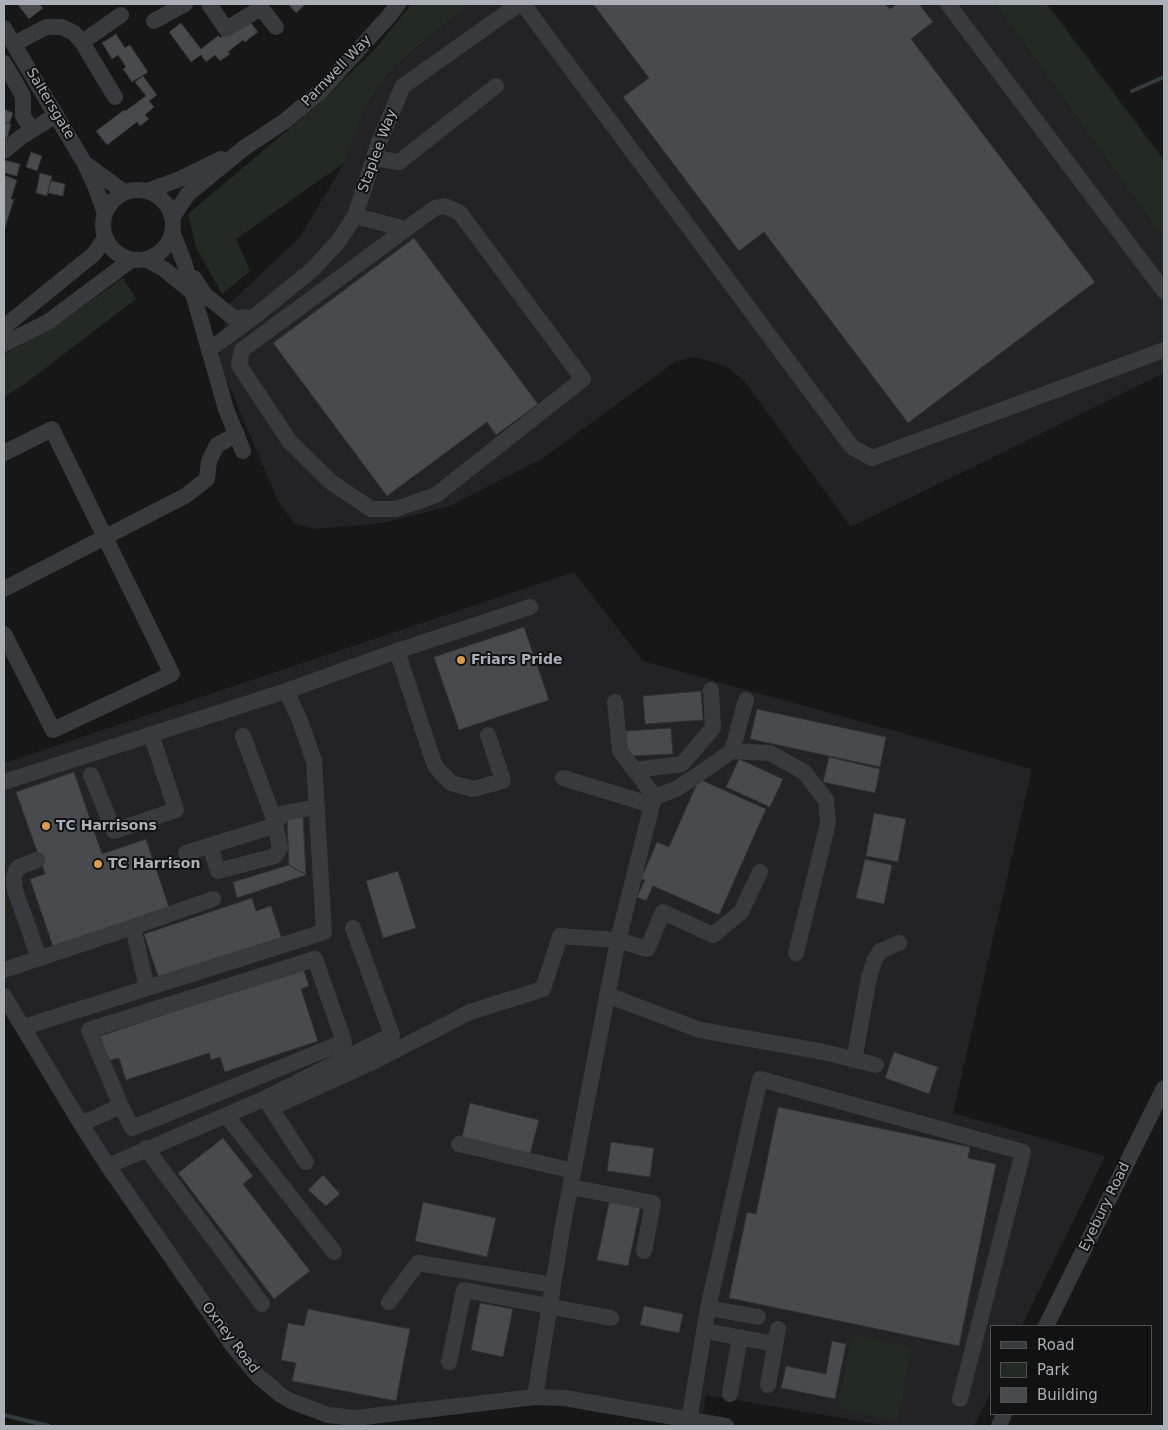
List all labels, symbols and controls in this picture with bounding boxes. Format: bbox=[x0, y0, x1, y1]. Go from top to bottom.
street label: Parnwell Way bbox=[299, 32, 375, 110]
street label: Saltersgate bbox=[22, 65, 78, 143]
street label: Staplee Way bbox=[355, 107, 401, 195]
place label: Friars Pride bbox=[471, 652, 562, 668]
marker: Friars Pride bbox=[455, 654, 467, 666]
place label: TC Harrisons bbox=[56, 818, 157, 834]
marker: TC Harrisons bbox=[40, 820, 52, 832]
place label: TC Harrison bbox=[108, 856, 200, 872]
marker: TC Harrison bbox=[92, 858, 104, 870]
street label: Eyebury Road bbox=[1076, 1160, 1134, 1254]
street label: Oxney Road bbox=[198, 1299, 262, 1377]
legend bbox=[990, 1325, 1153, 1415]
text: Road bbox=[1037, 1336, 1075, 1354]
text: Park bbox=[1037, 1361, 1069, 1379]
text: Building bbox=[1037, 1386, 1098, 1404]

